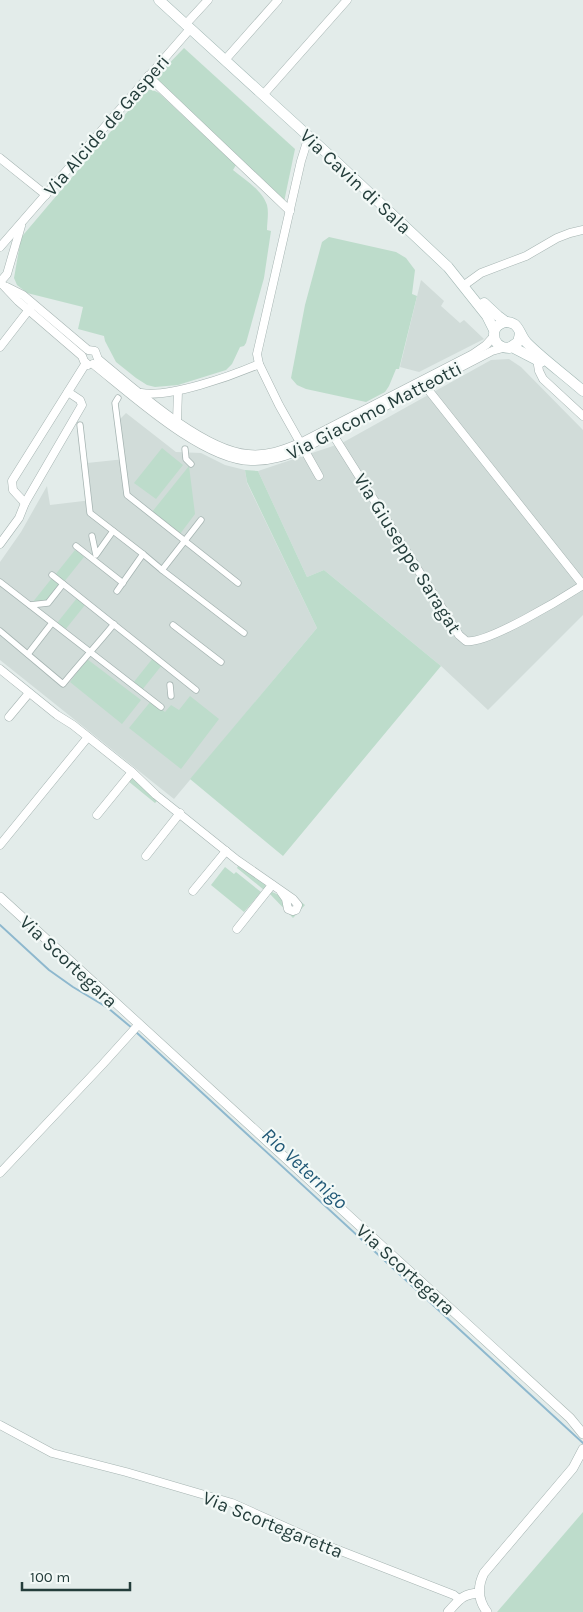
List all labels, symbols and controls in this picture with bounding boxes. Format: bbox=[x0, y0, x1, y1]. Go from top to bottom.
street label: Via Alcide de Gasperi bbox=[39, 50, 174, 201]
street label: Via Cavin di Sala bbox=[295, 125, 415, 239]
street label: Via Giacomo Matteotti bbox=[283, 357, 466, 465]
street label: Via Giuseppe Saragat bbox=[349, 469, 465, 638]
street label: Via Scortegara bbox=[15, 911, 122, 1012]
water label: Rio Veternigo bbox=[257, 1123, 352, 1214]
street label: Via Scortegara bbox=[351, 1220, 459, 1320]
street label: Via Scortegaretta bbox=[199, 1487, 346, 1563]
scale bar bbox=[22, 1560, 130, 1592]
text: 100 m bbox=[30, 1568, 70, 1586]

